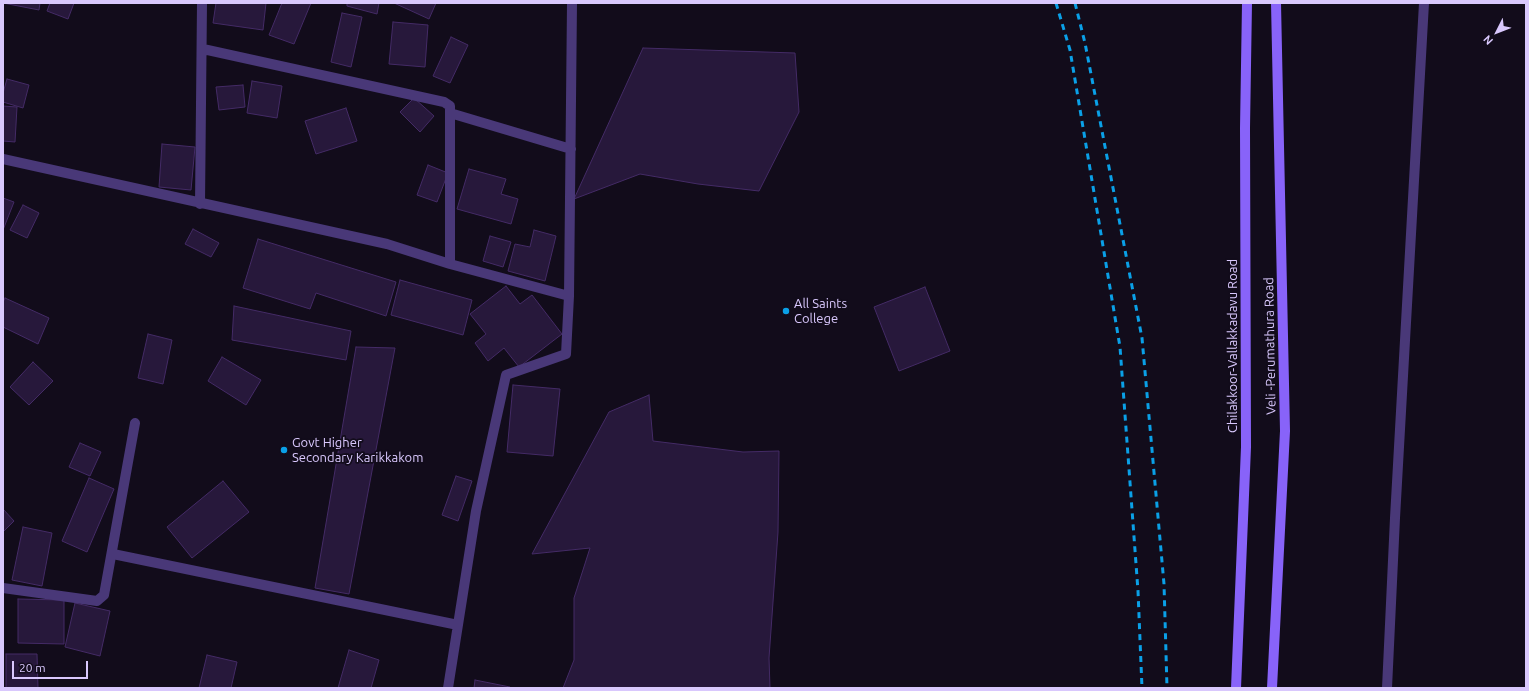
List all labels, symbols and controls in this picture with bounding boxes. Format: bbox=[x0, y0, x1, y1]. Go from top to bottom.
north arrow bbox=[1477, 12, 1517, 52]
text: N bbox=[1481, 33, 1495, 47]
street label: Chilakkoor-Vallakkadavu Road bbox=[1225, 259, 1241, 433]
street label: Veli -Perumathura Road bbox=[1261, 277, 1279, 415]
place label: All Saints College bbox=[794, 296, 847, 327]
marker: All Saints College bbox=[781, 306, 791, 316]
place label: Govt Higher Secondary Karikkakom bbox=[292, 435, 423, 466]
marker: Govt Higher Secondary Karikkakom bbox=[279, 445, 289, 455]
scale bar bbox=[14, 653, 90, 679]
text: 20 m bbox=[19, 661, 46, 674]

